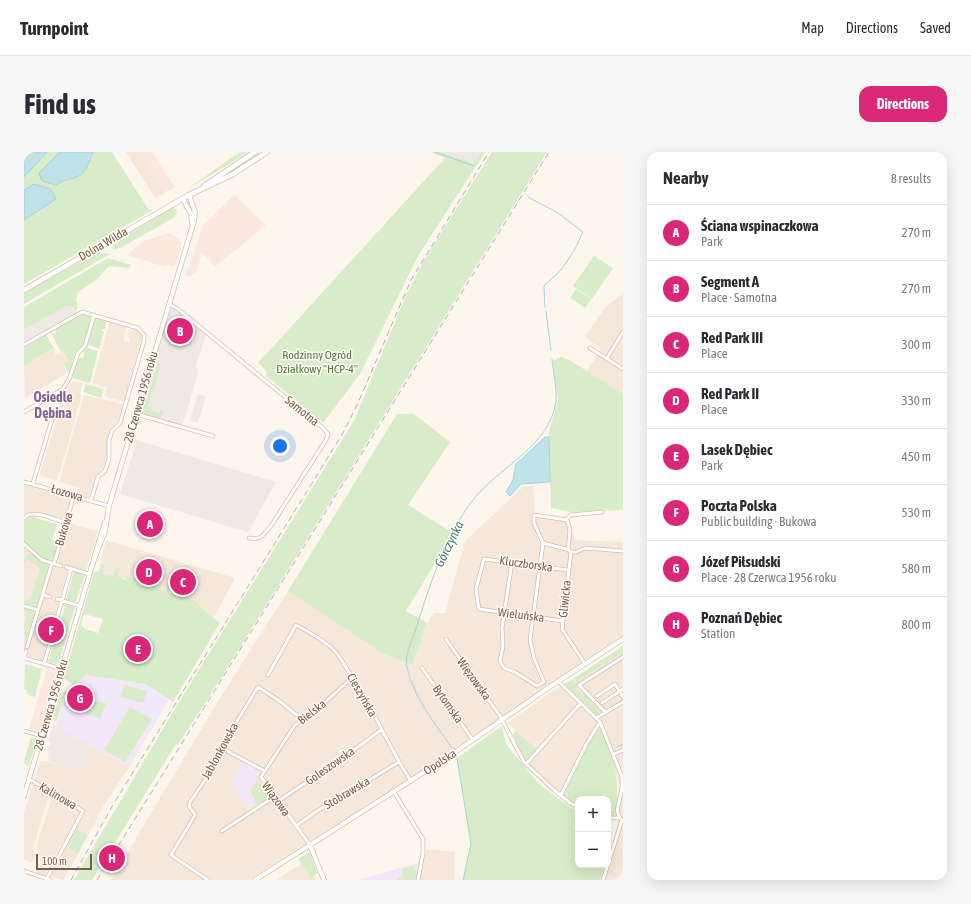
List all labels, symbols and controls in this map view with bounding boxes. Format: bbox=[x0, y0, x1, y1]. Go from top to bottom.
text: Turnpoint bbox=[20, 17, 88, 39]
text: Map bbox=[801, 20, 824, 36]
text: Directions bbox=[846, 20, 898, 36]
text: Saved bbox=[920, 20, 951, 36]
button: Directions bbox=[859, 86, 947, 122]
text: Find us bbox=[24, 88, 96, 120]
text: Nearby bbox=[663, 168, 709, 188]
text: 8 results bbox=[891, 171, 931, 186]
text: Ściana wspinaczkowa bbox=[701, 217, 819, 234]
street label: Dolna Wilda bbox=[76, 224, 130, 264]
text: A bbox=[673, 225, 679, 240]
text: 270 m bbox=[902, 225, 931, 240]
text: Park bbox=[701, 234, 723, 249]
text: Segment A bbox=[701, 273, 759, 290]
text: B bbox=[673, 281, 679, 296]
text: 270 m bbox=[902, 281, 931, 296]
text: Place · Samotna bbox=[701, 290, 777, 305]
pin: B bbox=[167, 316, 193, 346]
text: Red Park III bbox=[701, 329, 763, 346]
text: C bbox=[673, 337, 679, 352]
text: 300 m bbox=[902, 337, 931, 352]
text: Place bbox=[701, 346, 728, 361]
park label: Rodzinny Ogród Działkowy "HCP-4" bbox=[276, 348, 358, 376]
street label: 28 Czerwca 1956 roku bbox=[121, 349, 161, 444]
text: Red Park II bbox=[701, 385, 759, 402]
district label: Osiedle Dębina bbox=[33, 389, 73, 421]
street label: Samotna bbox=[282, 393, 322, 429]
text: D bbox=[672, 393, 680, 408]
text: 330 m bbox=[902, 393, 931, 408]
text: Place bbox=[701, 402, 728, 417]
your location bbox=[270, 436, 290, 456]
text: Lasek Dębiec bbox=[701, 441, 773, 458]
text: E bbox=[673, 449, 679, 464]
text: 450 m bbox=[902, 449, 931, 464]
text: Park bbox=[701, 458, 723, 473]
street label: Łozowa bbox=[49, 482, 85, 504]
text: Poczta Polska bbox=[701, 497, 777, 514]
text: F bbox=[673, 505, 679, 520]
text: 530 m bbox=[902, 505, 931, 520]
pin: A bbox=[137, 509, 163, 539]
street label: Bukowa bbox=[52, 510, 76, 548]
text: Public building · Bukowa bbox=[701, 514, 817, 529]
water label: Górczynka bbox=[431, 519, 467, 569]
street label: Kluczborska bbox=[498, 553, 554, 575]
text: Józef Piłsudski bbox=[701, 553, 781, 570]
pin: D bbox=[136, 557, 162, 587]
text: G bbox=[673, 561, 679, 576]
text: 580 m bbox=[902, 561, 931, 576]
pin: C bbox=[170, 567, 196, 597]
text: Place · 28 Czerwca 1956 roku bbox=[701, 570, 837, 585]
street label: Gliwicka bbox=[556, 580, 574, 618]
street label: Wieluńska bbox=[497, 605, 545, 625]
text: Poznań Dębiec bbox=[701, 609, 782, 626]
pin: F bbox=[38, 615, 64, 645]
text: H bbox=[672, 617, 680, 632]
text: 800 m bbox=[902, 617, 931, 632]
text: Station bbox=[701, 626, 735, 641]
pin: E bbox=[125, 634, 151, 664]
street label: Więzowska bbox=[454, 655, 494, 703]
street label: 28 Czerwca 1956 roku bbox=[31, 657, 71, 752]
street label: Cieszyńska bbox=[344, 671, 380, 719]
street label: Bytomska bbox=[430, 682, 466, 726]
pin: G bbox=[67, 683, 93, 713]
street label: Bielska bbox=[295, 697, 329, 727]
street label: Jabłonkowska bbox=[199, 720, 241, 782]
street label: Goleszowska bbox=[303, 744, 357, 788]
street label: Opolska bbox=[421, 746, 459, 778]
street label: Stobrawska bbox=[322, 774, 372, 812]
street label: Wiązowa bbox=[259, 779, 293, 819]
street label: Kalinowa bbox=[37, 780, 79, 812]
map controls bbox=[575, 796, 611, 868]
button: + bbox=[575, 796, 611, 832]
button: − bbox=[575, 832, 611, 868]
pin: H bbox=[99, 843, 125, 873]
scale bar bbox=[36, 852, 92, 871]
text: 100 m bbox=[42, 855, 67, 867]

